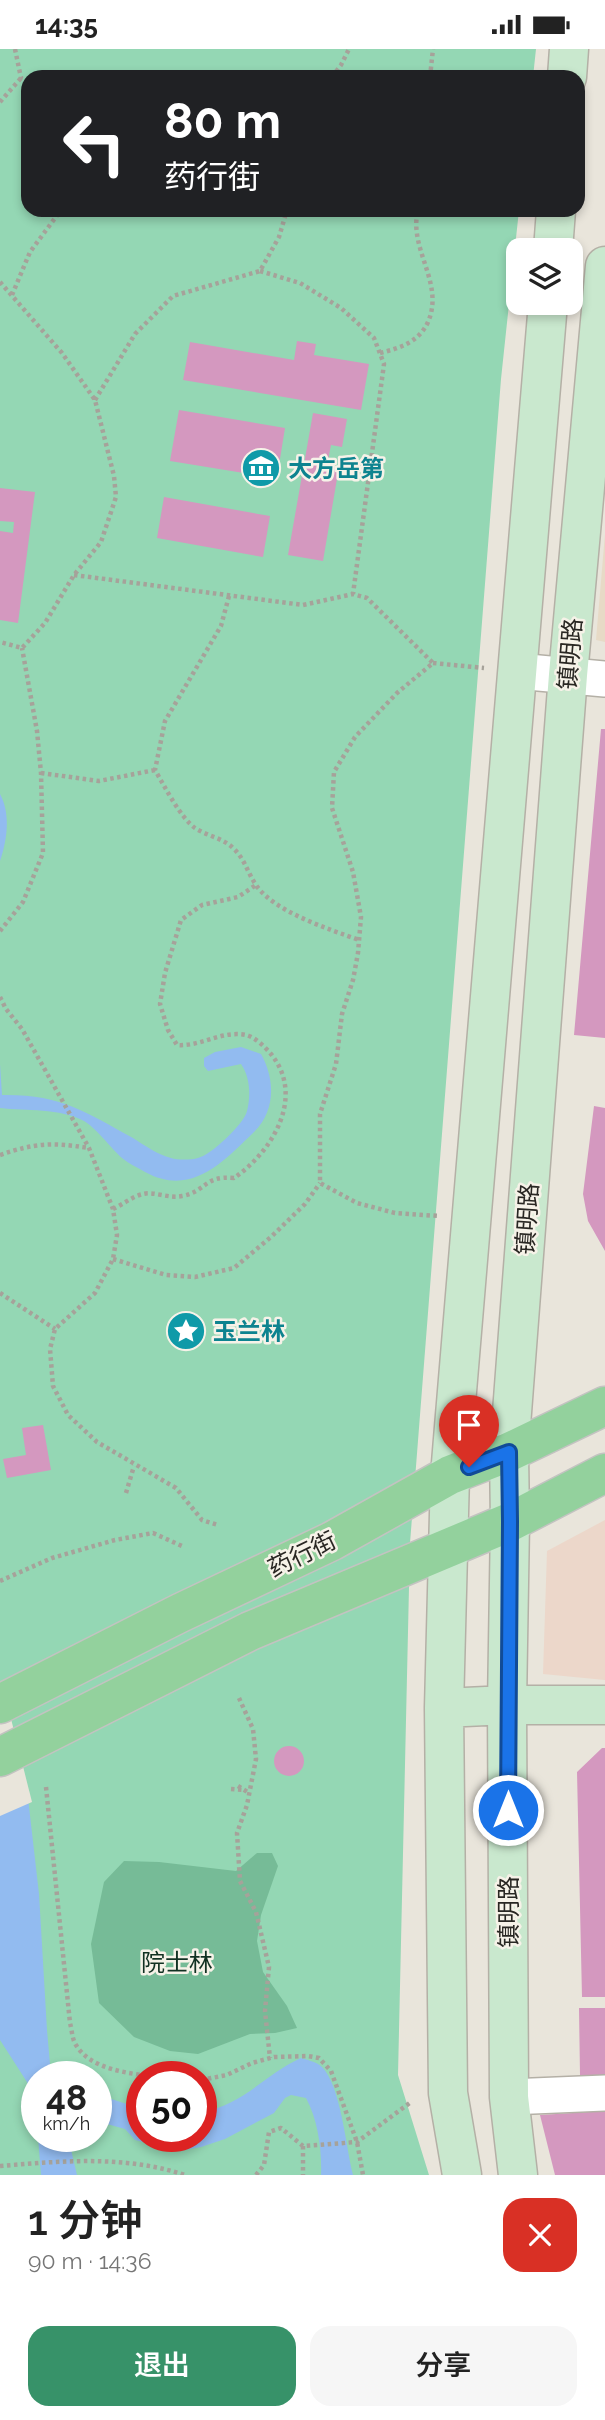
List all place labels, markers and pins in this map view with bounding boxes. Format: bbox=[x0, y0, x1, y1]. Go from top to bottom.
museum icon: 大方岳第 bbox=[240, 447, 282, 489]
place label: 大方岳第 bbox=[288, 454, 384, 483]
place icon: 玉兰林 bbox=[165, 1310, 207, 1352]
place label: 玉兰林 bbox=[213, 1317, 285, 1346]
pin bbox=[439, 1395, 499, 1467]

